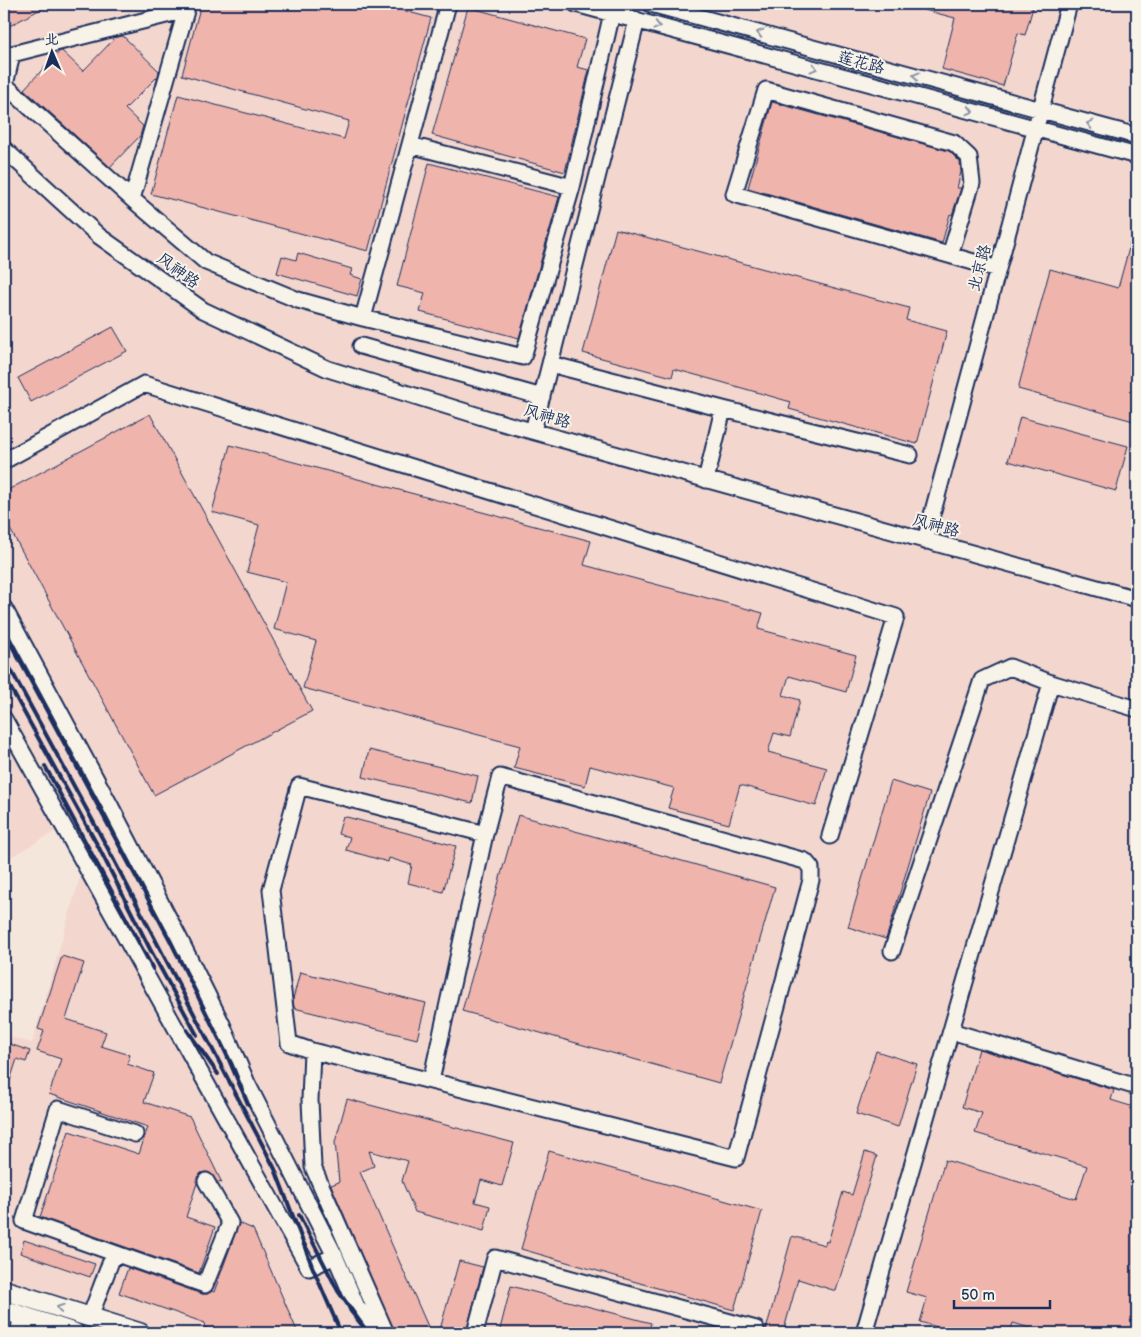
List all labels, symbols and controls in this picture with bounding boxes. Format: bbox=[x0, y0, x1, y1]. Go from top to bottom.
one-way arrow bbox=[652, 20, 660, 30]
north arrow bbox=[28, 28, 78, 78]
one-way arrow bbox=[756, 29, 764, 39]
text: 北 bbox=[44, 31, 59, 48]
street label: 莲花路 bbox=[835, 48, 887, 78]
one-way arrow bbox=[809, 63, 817, 73]
one-way arrow bbox=[913, 72, 921, 82]
one-way arrow bbox=[966, 105, 975, 116]
one-way arrow bbox=[1087, 119, 1095, 129]
street label: 北京路 bbox=[965, 242, 995, 294]
street label: 风神路 bbox=[153, 249, 203, 293]
street label: 风神路 bbox=[521, 401, 573, 433]
street label: 风神路 bbox=[910, 511, 962, 541]
scale bar bbox=[954, 1277, 1050, 1309]
text: 50 m bbox=[961, 1286, 995, 1305]
one-way arrow bbox=[56, 1303, 65, 1313]

